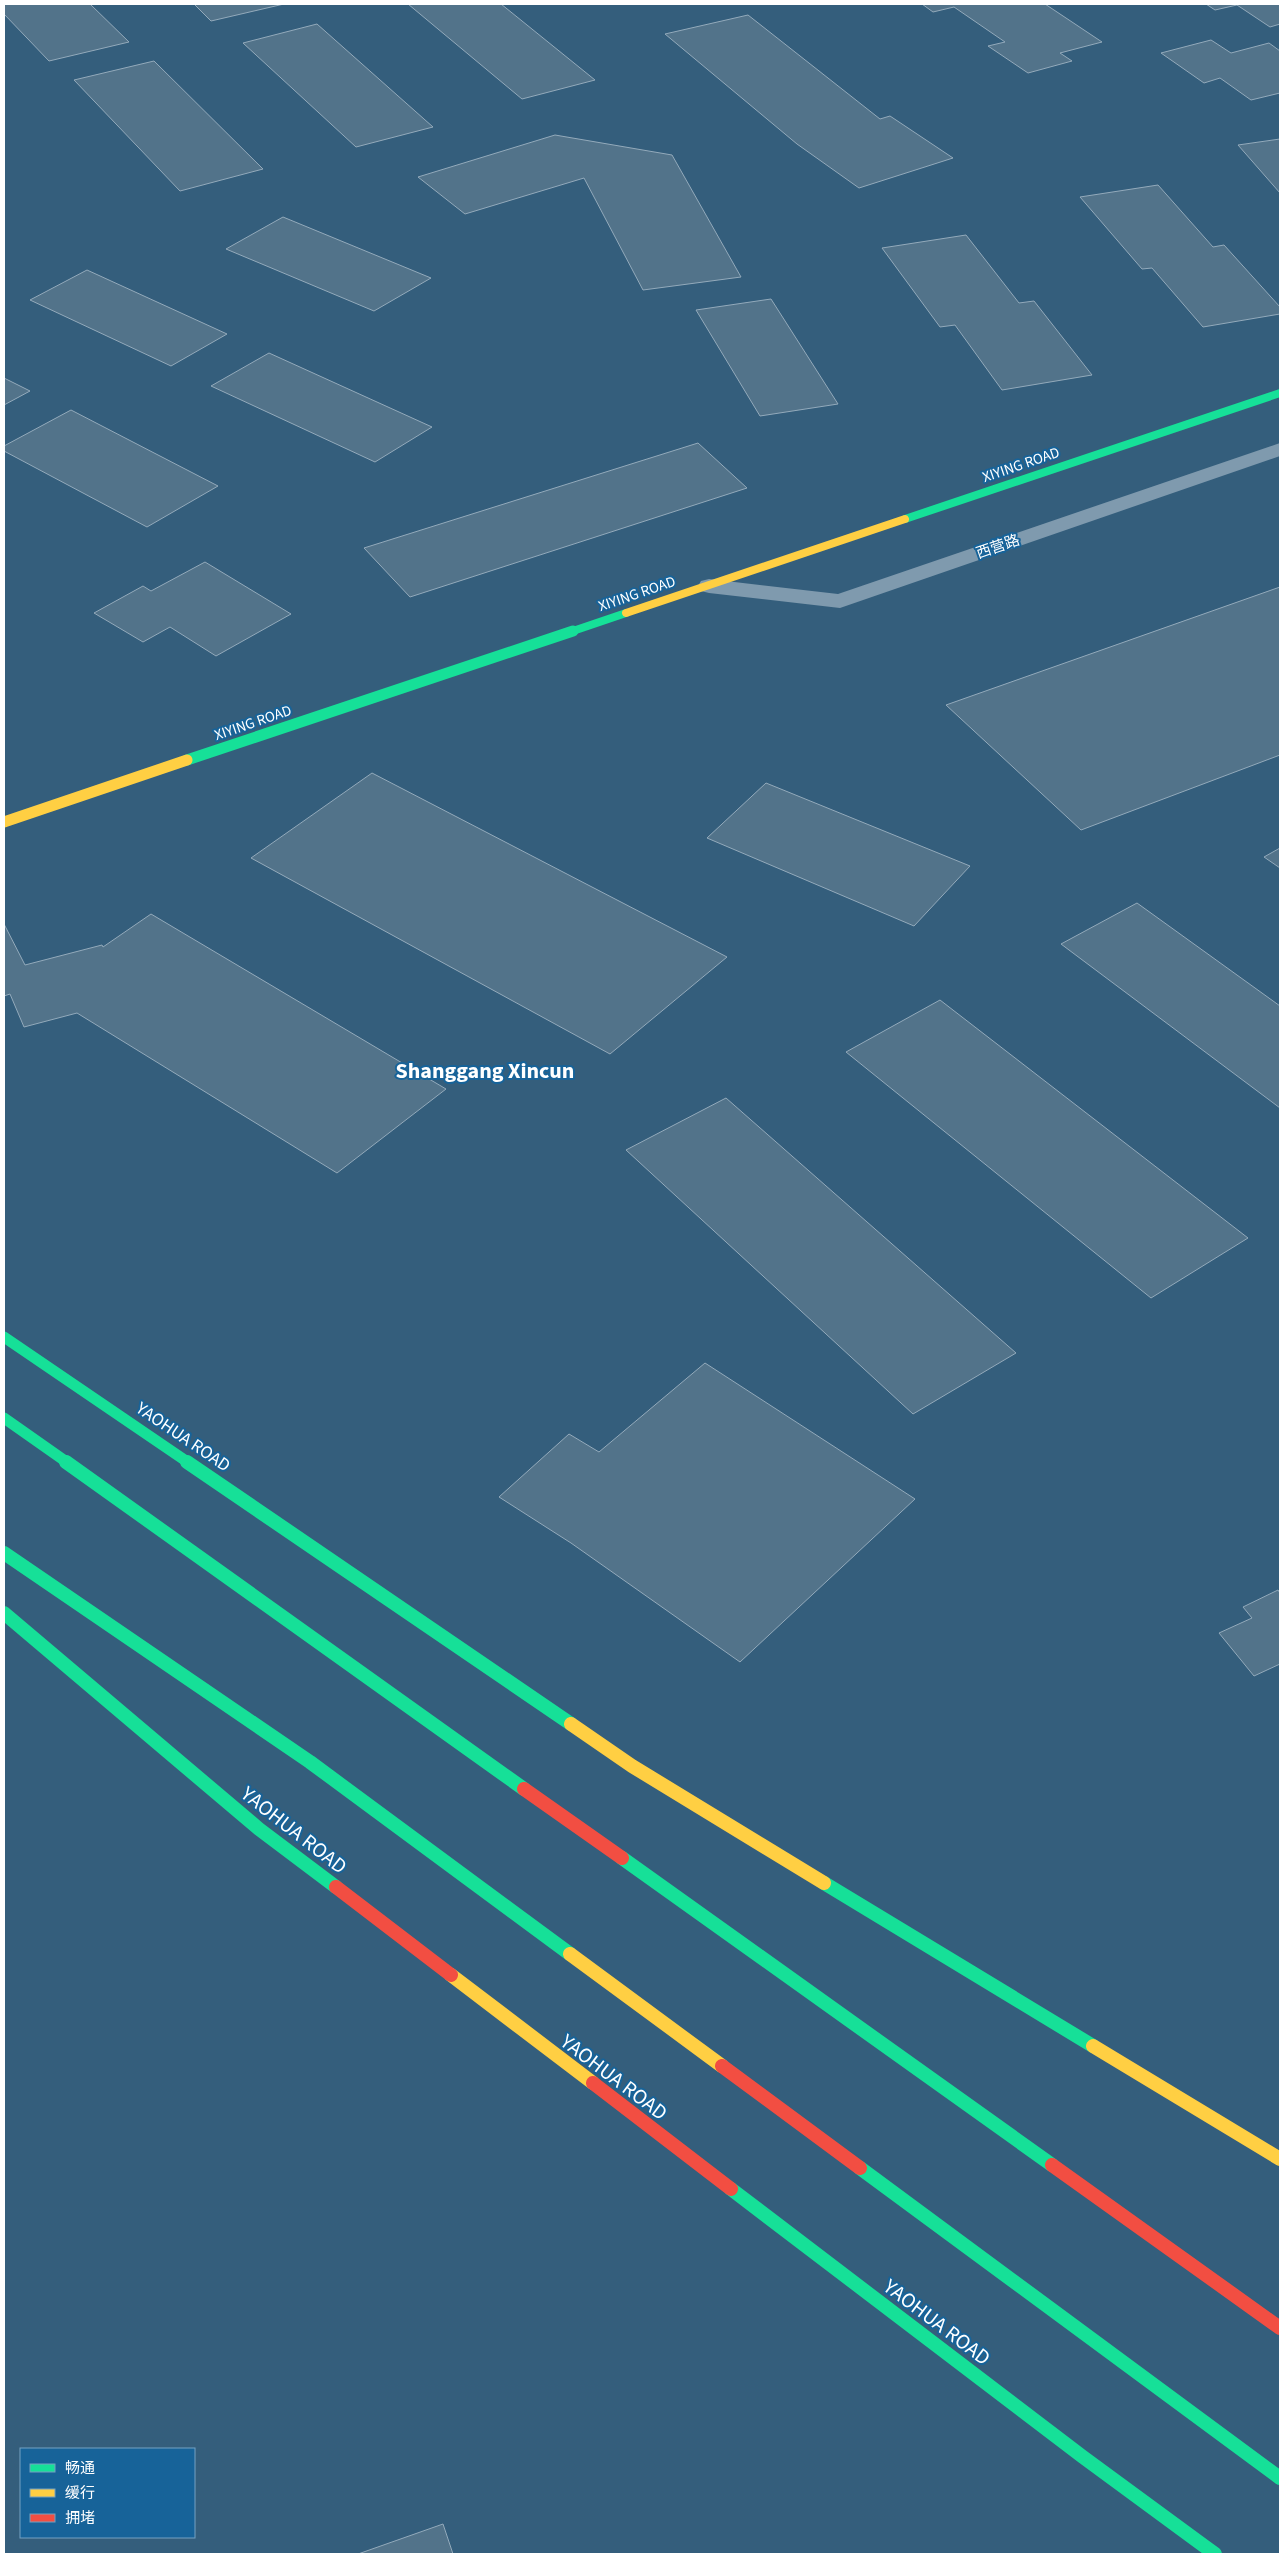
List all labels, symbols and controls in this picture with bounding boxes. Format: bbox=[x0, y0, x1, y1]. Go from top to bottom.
street label: XIYING ROAD bbox=[980, 442, 1062, 488]
street label: 西营路 bbox=[973, 530, 1023, 564]
street label: XIYING ROAD bbox=[596, 571, 678, 617]
street label: XIYING ROAD bbox=[212, 700, 294, 746]
district label: Shanggang Xincun bbox=[396, 1055, 574, 1087]
street label: YAOHUA ROAD bbox=[130, 1396, 235, 1478]
street label: YAOHUA ROAD bbox=[234, 1778, 353, 1881]
street label: YAOHUA ROAD bbox=[553, 2026, 674, 2127]
street label: YAOHUA ROAD bbox=[876, 2271, 997, 2372]
legend bbox=[20, 2448, 195, 2538]
text: 畅通 bbox=[65, 2458, 95, 2479]
text: 缓行 bbox=[65, 2483, 95, 2504]
text: 拥堵 bbox=[65, 2508, 95, 2529]

